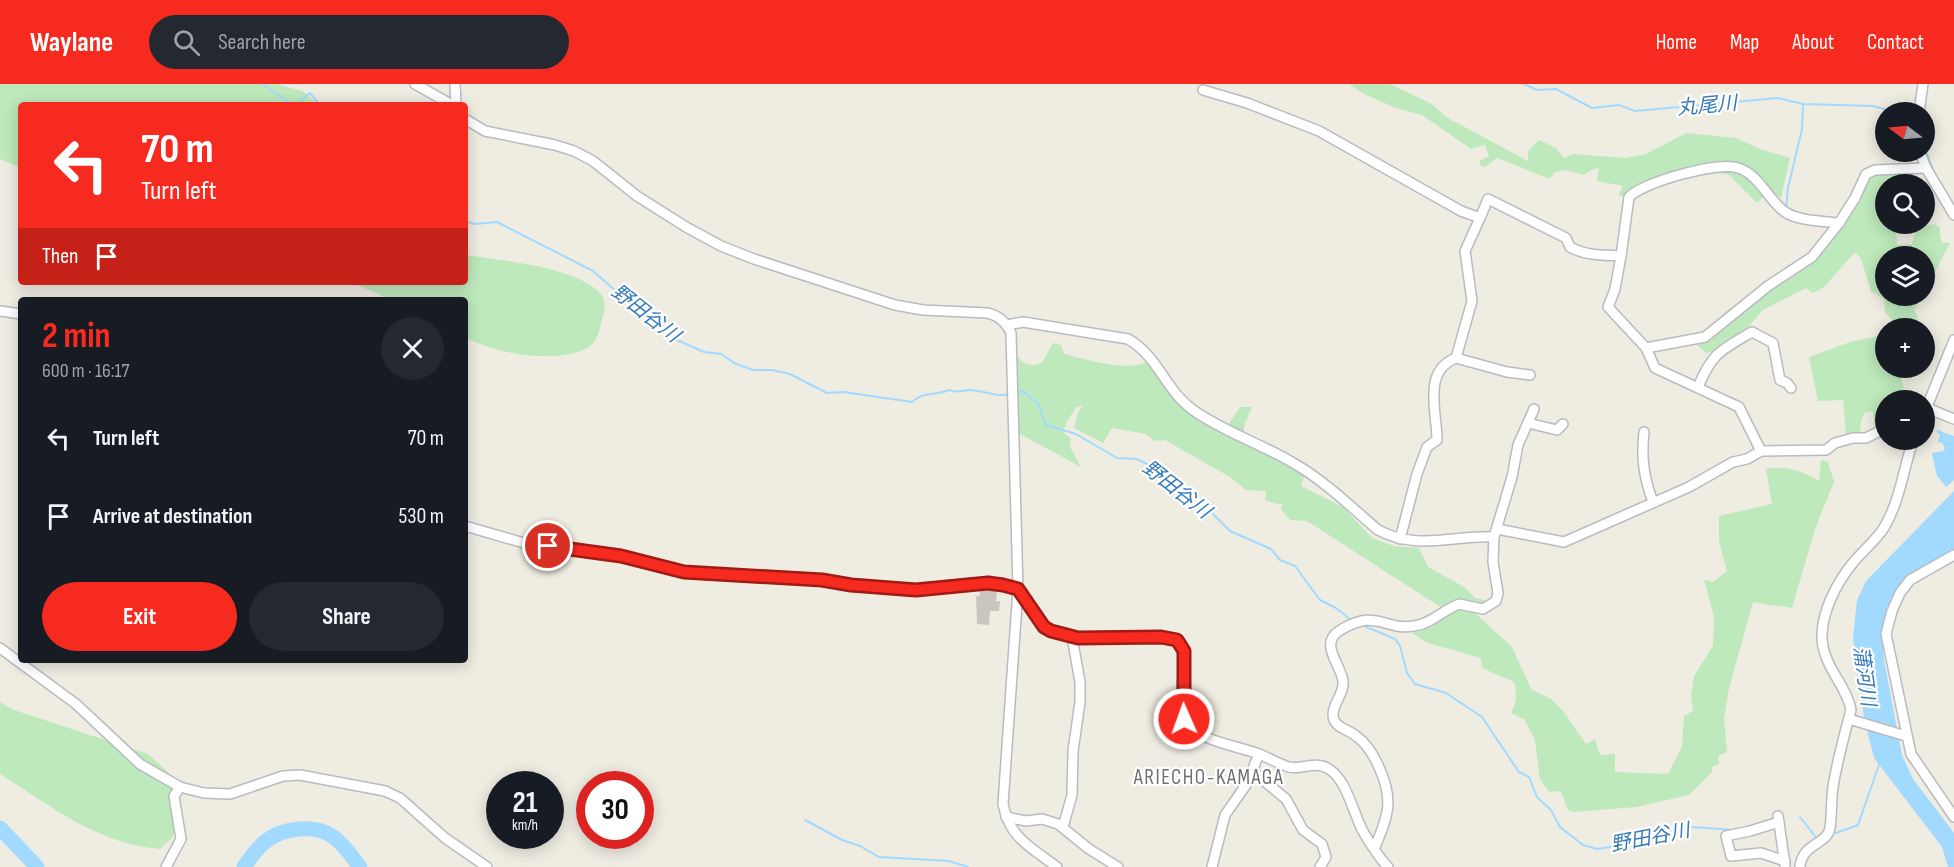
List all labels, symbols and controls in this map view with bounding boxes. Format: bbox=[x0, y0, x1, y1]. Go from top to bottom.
search box bbox=[149, 15, 569, 69]
text: Waylane bbox=[30, 26, 113, 59]
icon: search bbox=[170, 26, 203, 59]
text: Search here bbox=[218, 29, 306, 56]
text: Home bbox=[1656, 30, 1697, 55]
text: Map bbox=[1730, 30, 1759, 55]
text: About bbox=[1792, 30, 1834, 55]
text: Contact bbox=[1867, 30, 1924, 55]
water label: 丸尾川 bbox=[1676, 91, 1740, 121]
north arrow bbox=[1875, 102, 1935, 162]
map controls bbox=[1875, 102, 1935, 450]
text: 70 m bbox=[141, 124, 214, 175]
icon: left bbox=[42, 126, 120, 204]
button: search bbox=[1875, 174, 1935, 234]
text: Turn left bbox=[141, 175, 217, 207]
icon: arrive bbox=[90, 240, 123, 273]
text: Then bbox=[42, 243, 78, 270]
button: layers bbox=[1875, 246, 1935, 306]
water label: 野田谷川 bbox=[606, 280, 686, 349]
text: 2 min bbox=[42, 315, 111, 358]
button: close bbox=[381, 317, 444, 380]
button: + bbox=[1875, 318, 1935, 378]
text: 600 m · 16:17 bbox=[42, 359, 129, 383]
button: − bbox=[1875, 390, 1935, 450]
icon: left bbox=[42, 422, 75, 455]
text: Turn left bbox=[93, 425, 159, 452]
text: 70 m bbox=[408, 425, 444, 452]
water label: 野田谷川 bbox=[1137, 456, 1217, 525]
icon: arrive bbox=[42, 500, 75, 533]
text: Arrive at destination bbox=[93, 503, 252, 530]
text: 530 m bbox=[399, 503, 444, 530]
pin bbox=[522, 520, 573, 571]
icon: arrive bbox=[531, 529, 564, 562]
button: Exit bbox=[42, 582, 237, 651]
button: Share bbox=[249, 582, 444, 651]
water label: 蒲河川 bbox=[1848, 645, 1880, 709]
position arrow bbox=[1152, 687, 1216, 751]
district label: ARIECHO-KAMAGA bbox=[1133, 765, 1284, 790]
speed limit sign: 30 bbox=[576, 771, 654, 849]
text: 21 bbox=[513, 785, 537, 821]
text: km/h bbox=[512, 816, 538, 835]
water label: 野田谷川 bbox=[1609, 818, 1694, 857]

